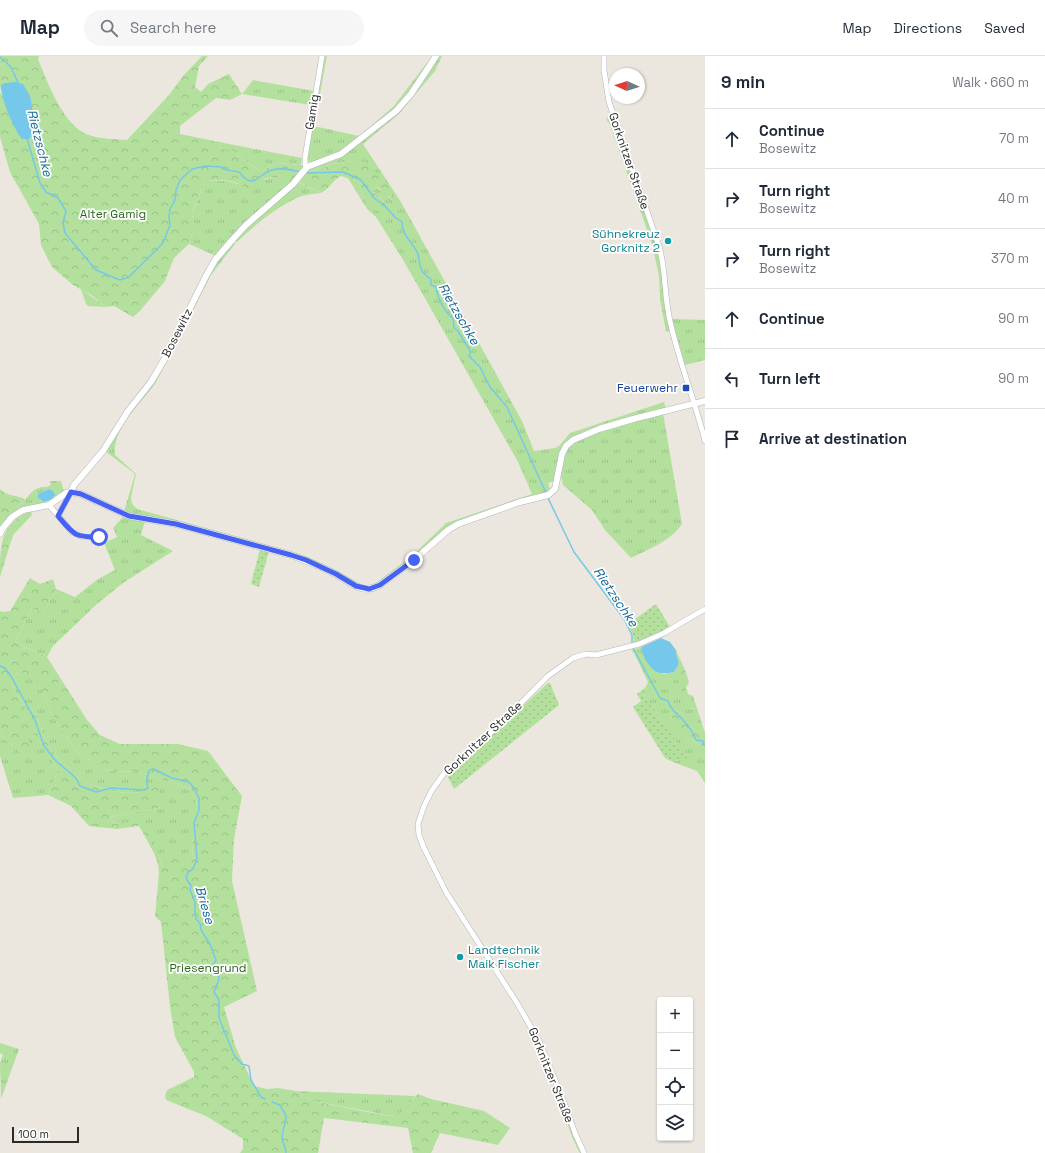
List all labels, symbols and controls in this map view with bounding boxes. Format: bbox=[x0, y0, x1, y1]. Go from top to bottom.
search box bbox=[84, 10, 364, 46]
text: Map bbox=[20, 15, 60, 40]
icon: search bbox=[98, 17, 120, 39]
text: Search here bbox=[130, 18, 216, 37]
text: Map bbox=[842, 19, 872, 37]
text: Directions bbox=[894, 19, 962, 37]
text: Saved bbox=[984, 19, 1025, 37]
north arrow bbox=[609, 68, 645, 104]
text: 9 min bbox=[721, 71, 765, 93]
text: Walk · 660 m bbox=[952, 74, 1029, 91]
street label: Gamig bbox=[301, 93, 323, 131]
water label: Rietzschke bbox=[23, 108, 57, 180]
street label: Gorknitzer Straße bbox=[605, 110, 653, 212]
text: Continue bbox=[759, 121, 825, 140]
icon: ahead bbox=[721, 128, 743, 150]
text: 70 m bbox=[999, 130, 1029, 147]
text: Bosewitz bbox=[759, 140, 816, 157]
text: Turn right bbox=[759, 181, 830, 200]
icon: right bbox=[721, 188, 743, 210]
text: 40 m bbox=[998, 190, 1029, 207]
text: Bosewitz bbox=[759, 200, 816, 217]
park label: Alter Gamig bbox=[80, 206, 146, 222]
place label: Sühnekreuz Gorknitz 2 bbox=[592, 226, 660, 256]
marker: Sühnekreuz Gorknitz 2 bbox=[663, 236, 673, 246]
text: Turn right bbox=[759, 241, 830, 260]
icon: right bbox=[721, 248, 743, 270]
text: 370 m bbox=[991, 250, 1029, 267]
text: Bosewitz bbox=[759, 260, 816, 277]
water label: Rietzschke bbox=[435, 280, 484, 349]
street label: Bosewitz bbox=[158, 306, 196, 360]
icon: ahead bbox=[721, 308, 743, 330]
text: Continue bbox=[759, 309, 825, 328]
text: 90 m bbox=[998, 310, 1029, 327]
icon: left bbox=[721, 368, 743, 390]
text: Turn left bbox=[759, 369, 821, 388]
text: 90 m bbox=[998, 370, 1029, 387]
place label: Feuerwehr bbox=[617, 380, 678, 396]
marker: Feuerwehr bbox=[681, 383, 691, 393]
icon: arrive bbox=[721, 428, 743, 450]
text: Arrive at destination bbox=[759, 429, 907, 448]
route start bbox=[90, 528, 108, 546]
route end bbox=[405, 551, 423, 569]
water label: Rietzschke bbox=[590, 564, 643, 631]
street label: Gorknitzer Straße bbox=[440, 698, 526, 778]
water label: Briese bbox=[191, 884, 219, 927]
place label: Landtechnik Maik Fischer bbox=[468, 942, 541, 972]
marker: Landtechnik Maik Fischer bbox=[455, 952, 465, 962]
park label: Priesengrund bbox=[169, 960, 247, 976]
map controls bbox=[657, 997, 693, 1141]
button: + bbox=[657, 997, 693, 1033]
street label: Gorknitzer Straße bbox=[525, 1025, 577, 1125]
button: − bbox=[657, 1033, 693, 1069]
button: locate bbox=[657, 1069, 693, 1105]
button: layers bbox=[657, 1105, 693, 1141]
scale bar bbox=[12, 1125, 79, 1144]
text: 100 m bbox=[18, 1127, 49, 1141]

